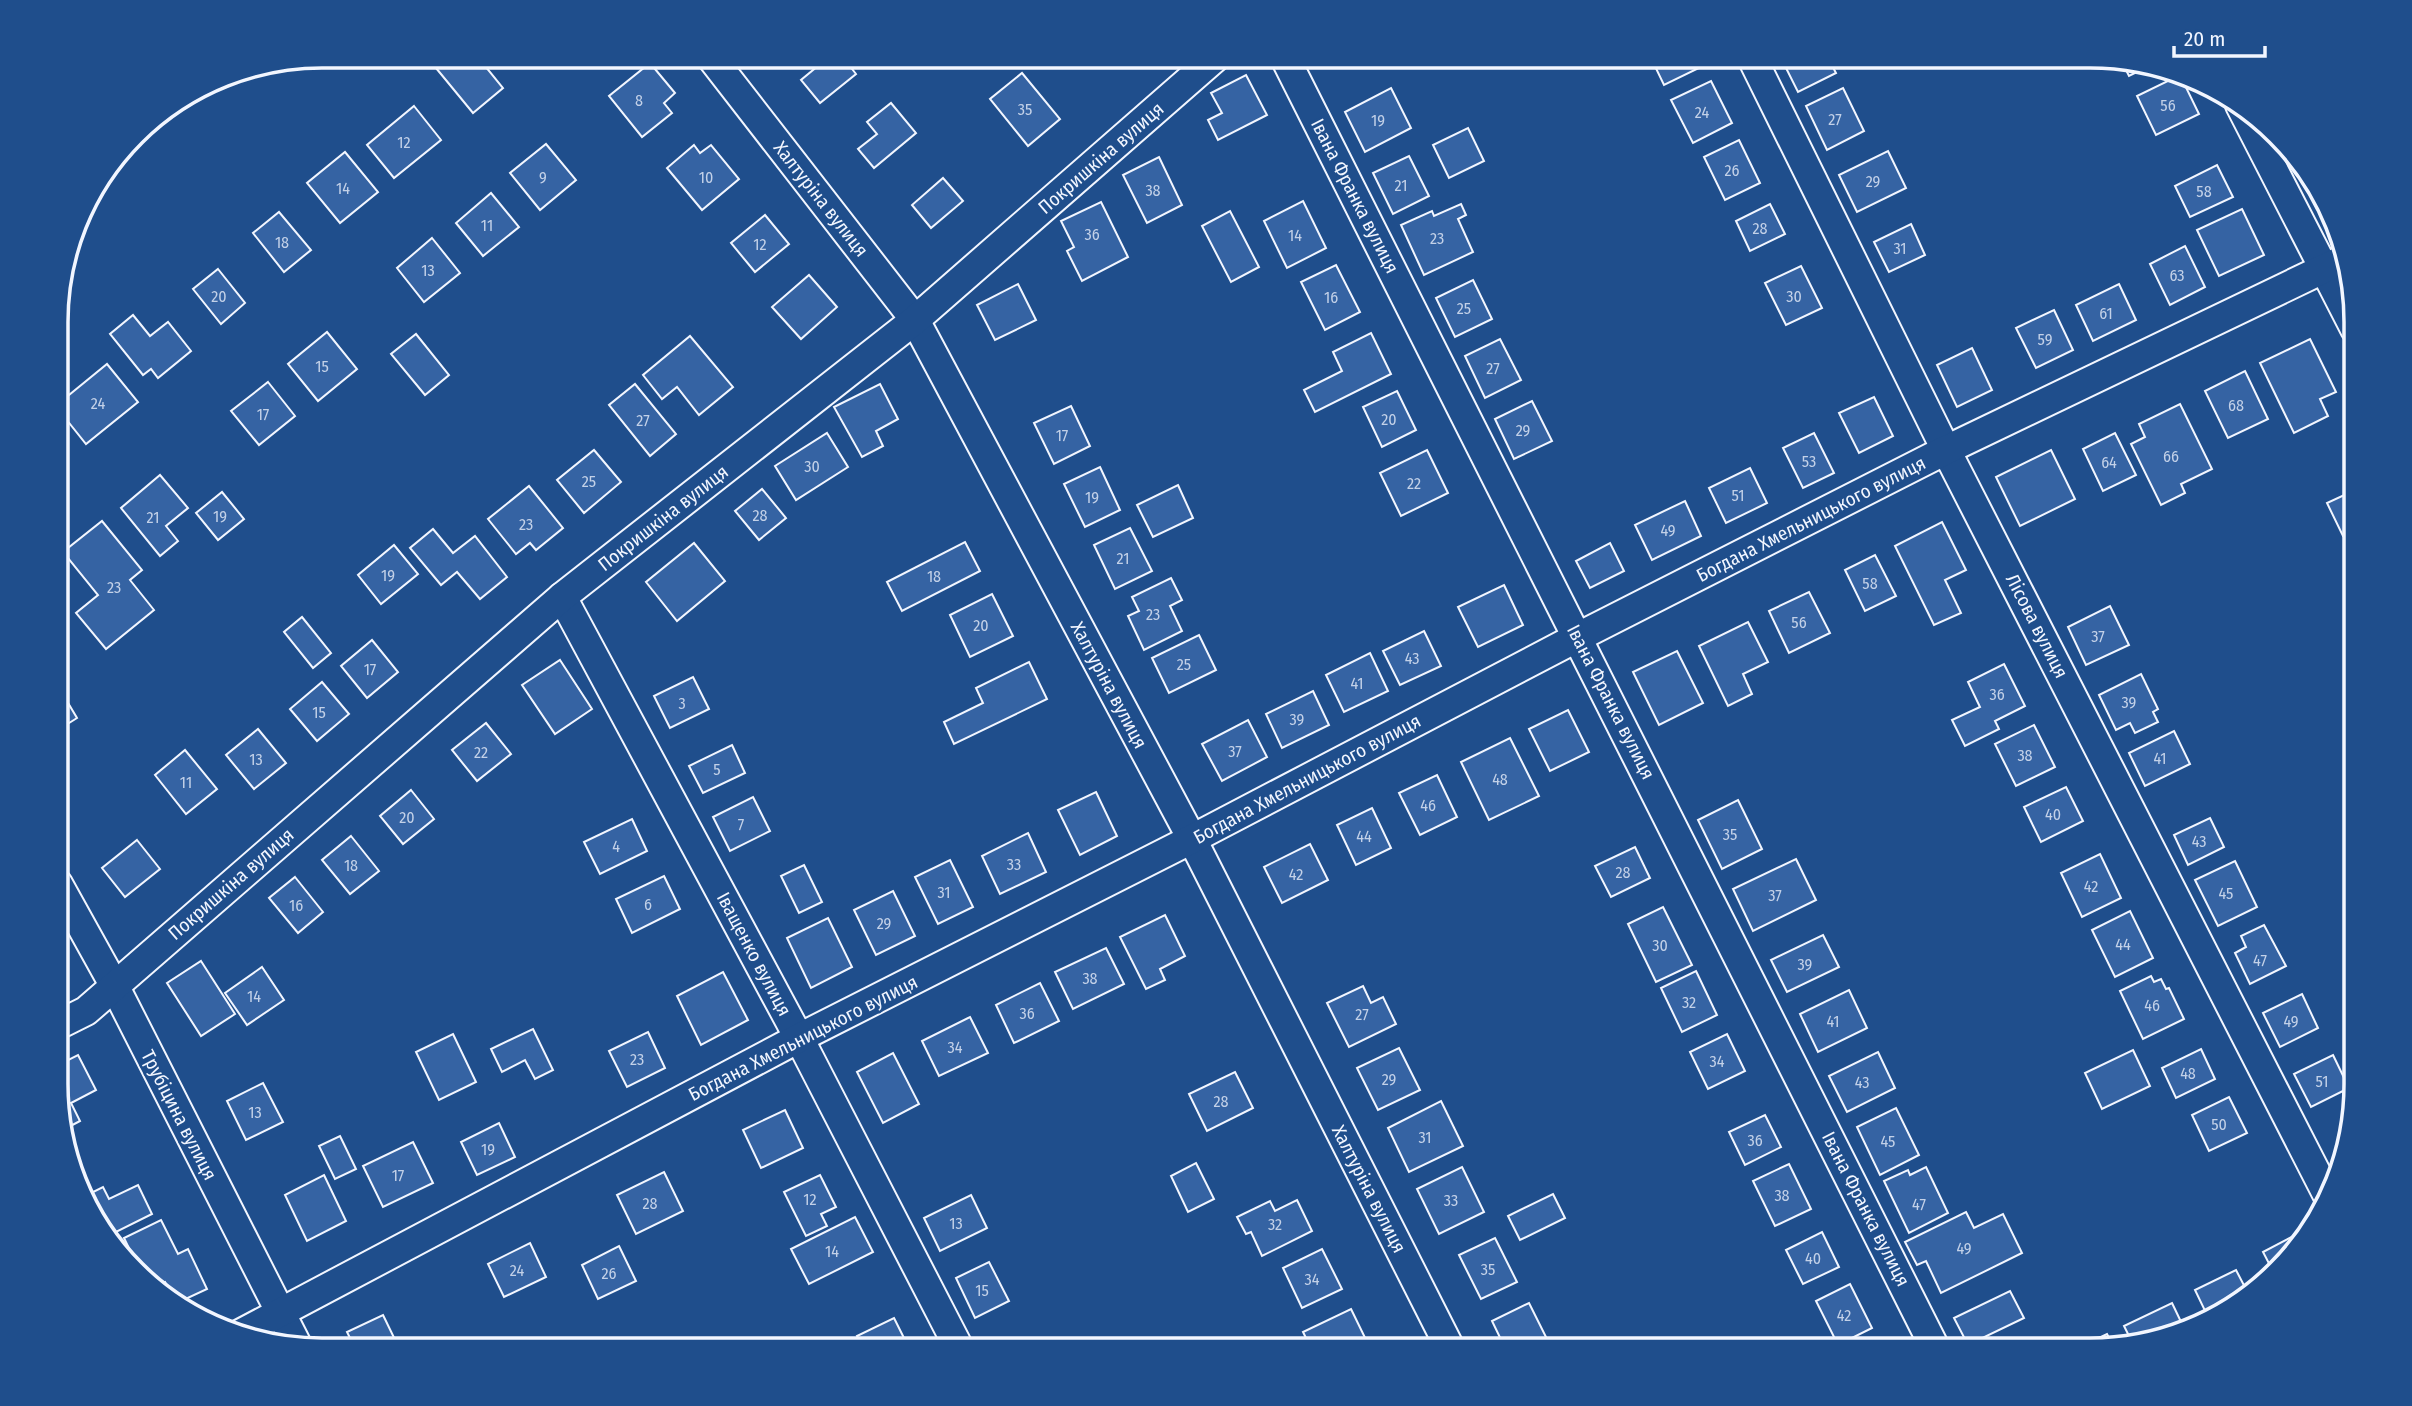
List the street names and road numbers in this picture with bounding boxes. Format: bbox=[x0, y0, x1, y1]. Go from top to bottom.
street label: Покришкіна вулиця bbox=[1034, 97, 1168, 219]
street label: Івана Франка вулиця bbox=[1306, 115, 1404, 277]
street label: Халтуріна вулиця bbox=[769, 137, 873, 261]
street label: Богдана Хмельницького вулиця bbox=[1693, 451, 1929, 587]
street label: Покришкіна вулиця bbox=[593, 460, 733, 576]
street label: Лісова вулиця bbox=[2001, 570, 2073, 682]
street label: Халтуріна вулиця bbox=[1066, 618, 1152, 752]
street label: Івана Франка вулиця bbox=[1562, 621, 1660, 783]
street label: Богдана Хмельницького вулиця bbox=[1189, 709, 1425, 849]
street label: Покришкіна вулиця bbox=[164, 823, 298, 945]
street label: Іващенко вулиця bbox=[712, 888, 796, 1020]
street label: Богдана Хмельницького вулиця bbox=[685, 970, 921, 1106]
street label: Трубіцина вулиця bbox=[136, 1046, 222, 1184]
street label: Халтуріна вулиця bbox=[1327, 1121, 1411, 1257]
street label: Івана Франка вулиця bbox=[1817, 1128, 1915, 1290]

